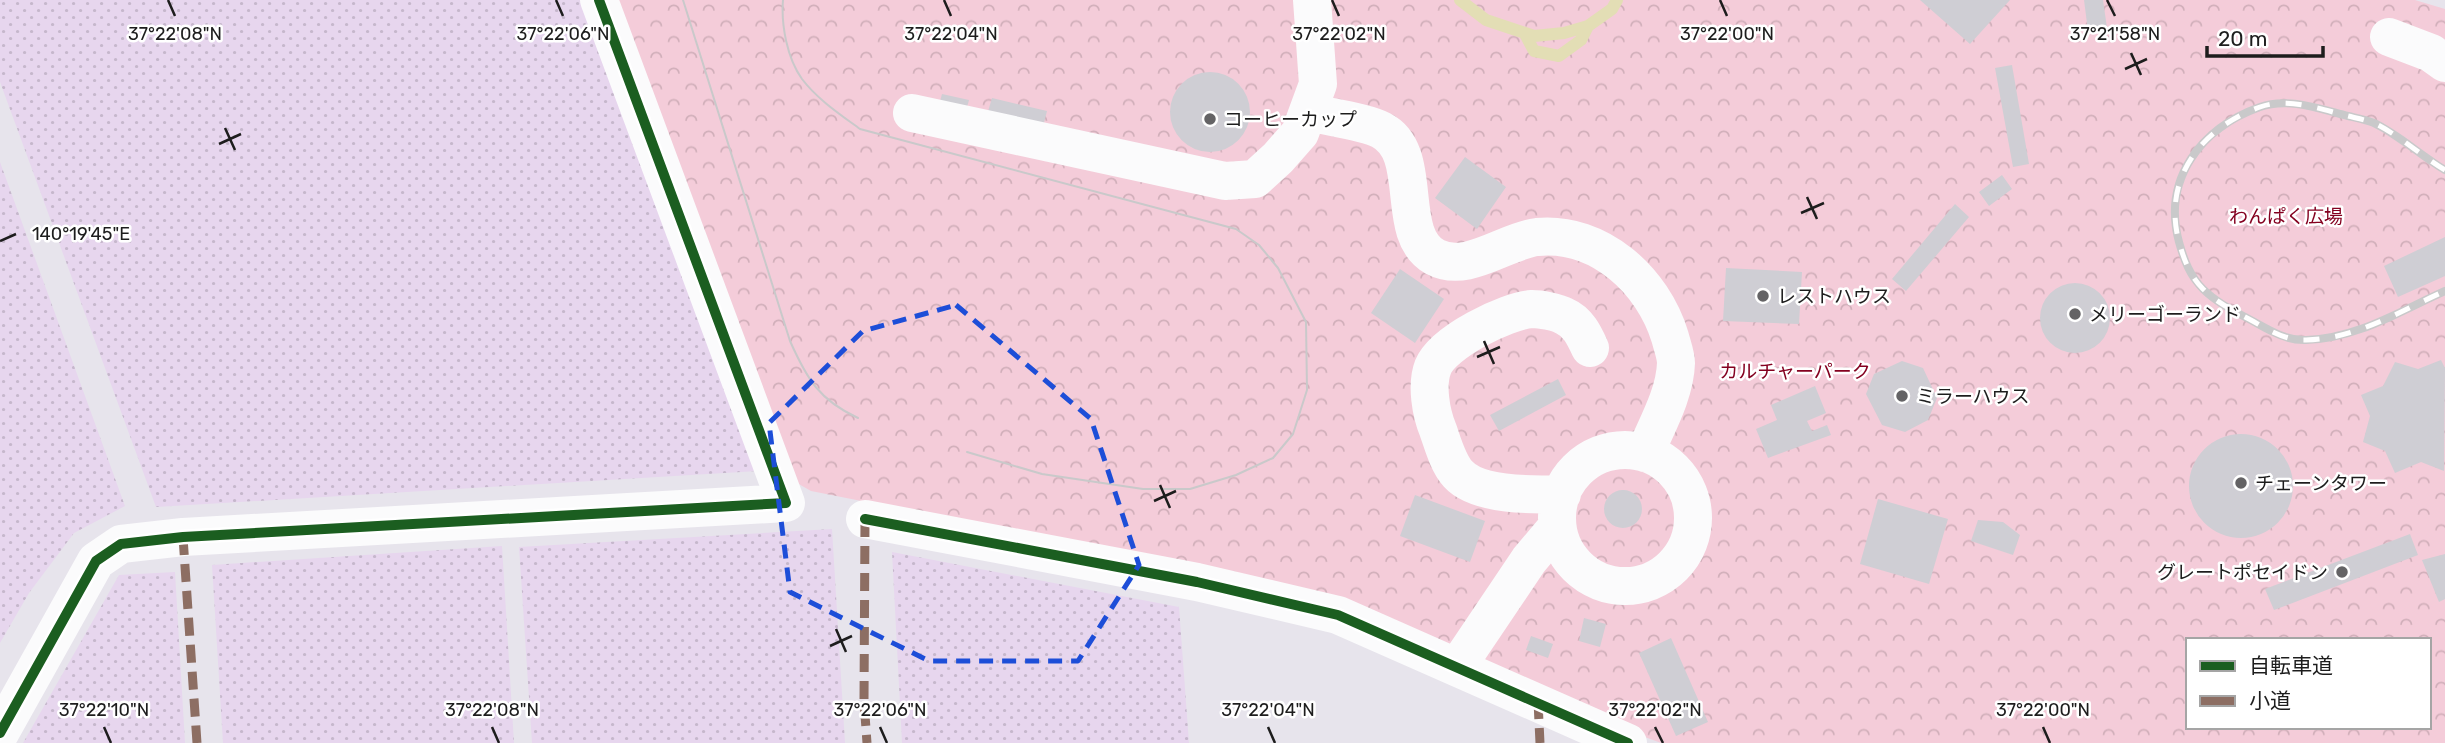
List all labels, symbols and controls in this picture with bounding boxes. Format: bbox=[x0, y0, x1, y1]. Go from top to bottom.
scale bar bbox=[2207, 14, 2322, 58]
text: 37°22'08"N bbox=[128, 23, 222, 45]
text: 37°22'06"N bbox=[517, 23, 609, 45]
text: 37°22'04"N bbox=[904, 23, 998, 45]
text: 37°22'02"N bbox=[1292, 23, 1386, 45]
text: 37°22'00"N bbox=[1680, 23, 1774, 45]
text: 37°21'58"N bbox=[2070, 23, 2160, 45]
text: 20 m bbox=[2218, 26, 2267, 51]
place label: コーヒーカップ bbox=[1224, 108, 1357, 131]
marker: コーヒーカップ bbox=[1202, 111, 1218, 127]
park label: わんぱく広場 bbox=[2229, 205, 2343, 228]
text: 140°19'45"E bbox=[32, 223, 130, 245]
place label: レストハウス bbox=[1777, 285, 1891, 308]
marker: レストハウス bbox=[1755, 288, 1771, 304]
place label: メリーゴーランド bbox=[2089, 303, 2241, 326]
marker: メリーゴーランド bbox=[2067, 306, 2083, 322]
park label: カルチャーパーク bbox=[1719, 360, 1871, 383]
place label: ミラーハウス bbox=[1916, 385, 2030, 408]
marker: ミラーハウス bbox=[1894, 388, 1910, 404]
place label: チェーンタワー bbox=[2255, 472, 2387, 495]
marker: チェーンタワー bbox=[2233, 475, 2249, 491]
place label: グレートポセイドン bbox=[2157, 561, 2328, 584]
marker: グレートポセイドン bbox=[2334, 564, 2350, 580]
legend bbox=[2186, 638, 2431, 729]
text: 自転車道 bbox=[2249, 653, 2333, 678]
text: 小道 bbox=[2249, 688, 2291, 713]
text: 37°22'10"N bbox=[59, 699, 149, 721]
text: 37°22'08"N bbox=[445, 699, 539, 721]
text: 37°22'06"N bbox=[834, 699, 926, 721]
text: 37°22'04"N bbox=[1221, 699, 1315, 721]
text: 37°22'02"N bbox=[1608, 699, 1702, 721]
text: 37°22'00"N bbox=[1996, 699, 2090, 721]

